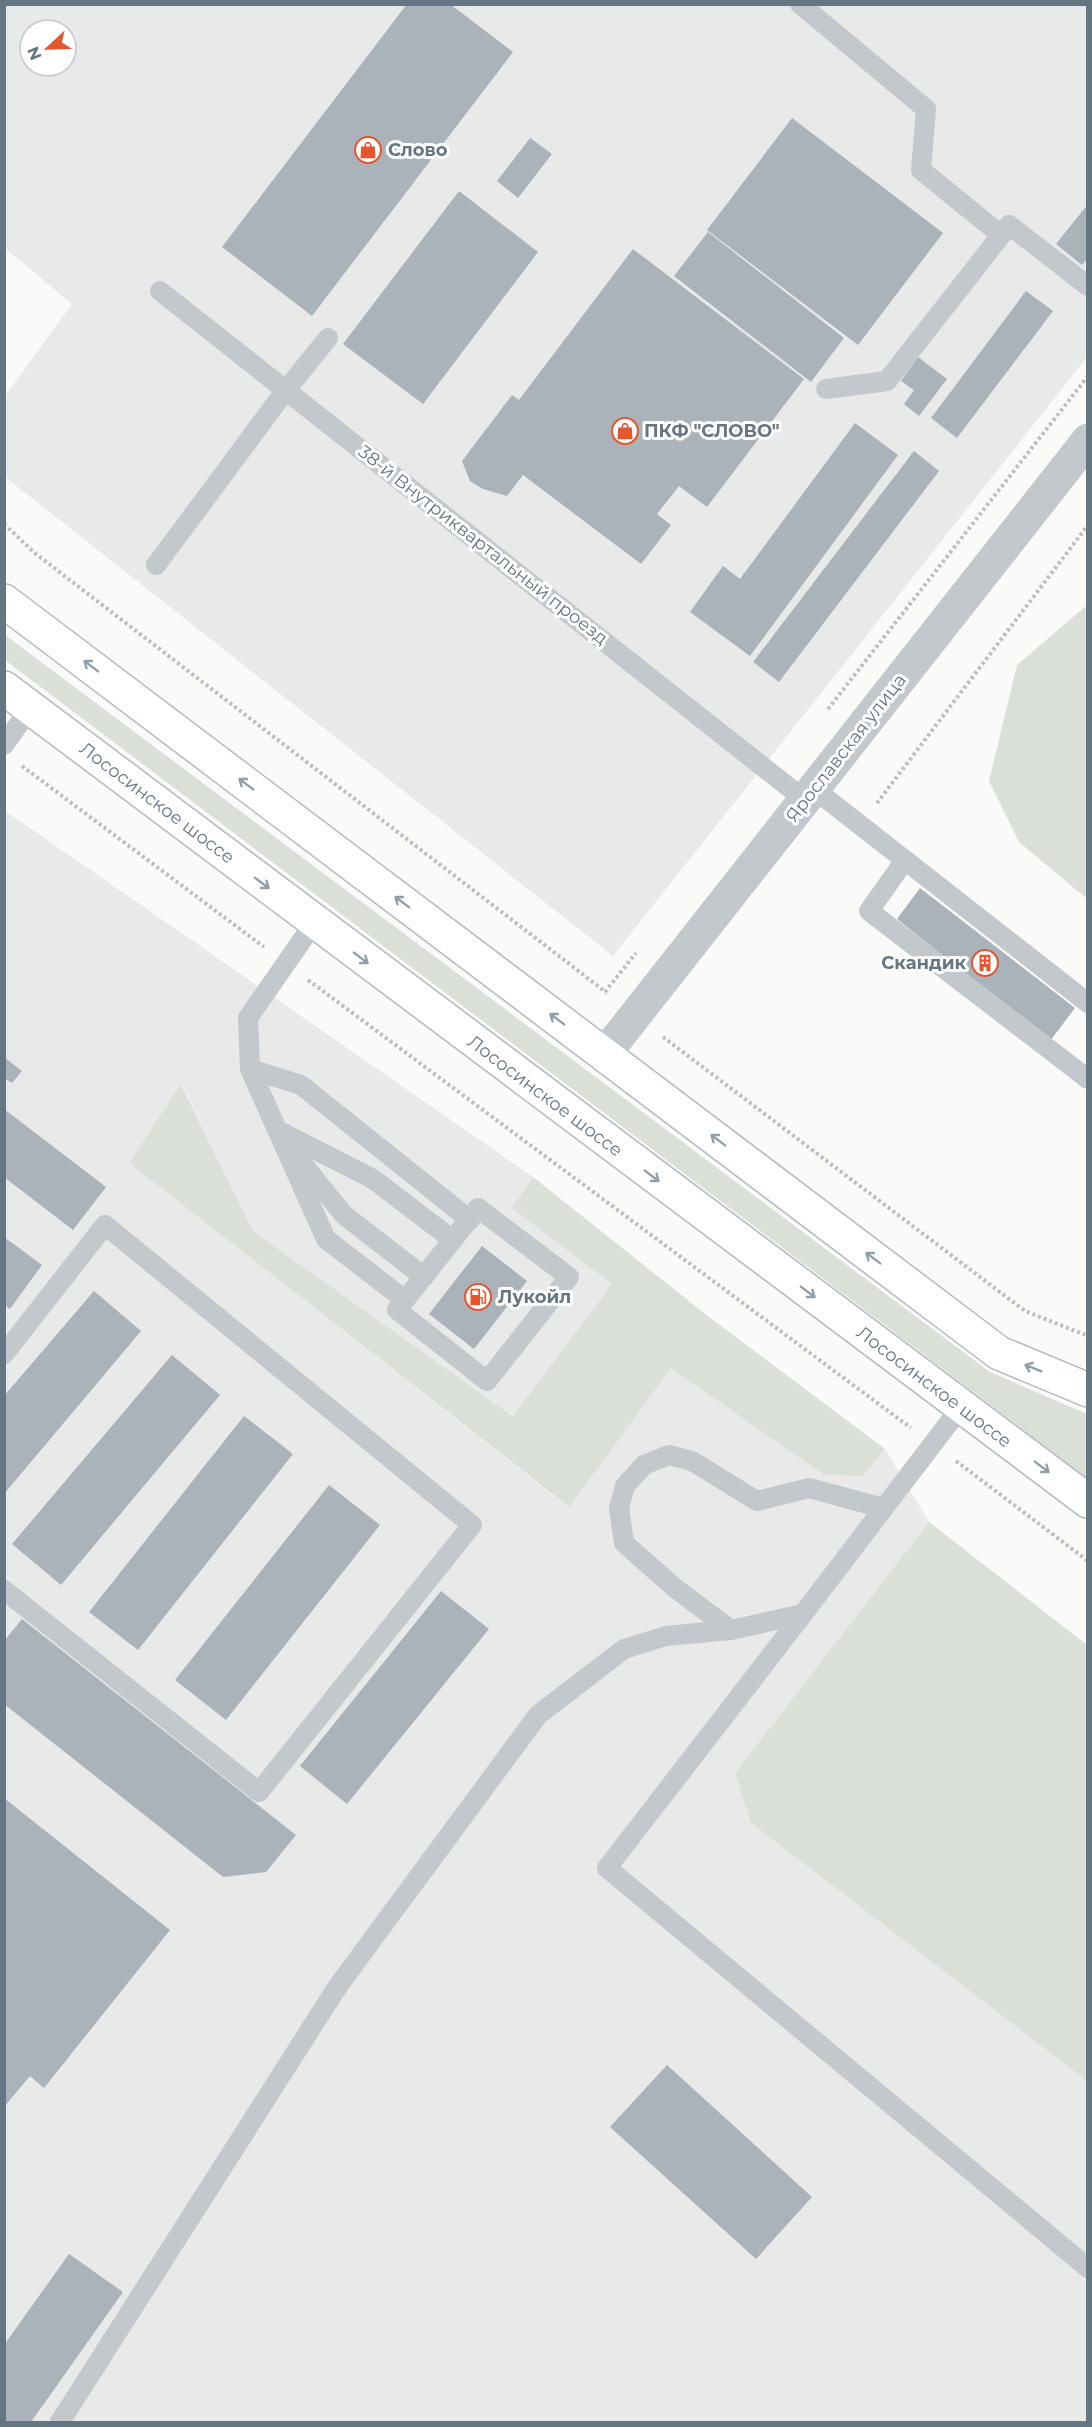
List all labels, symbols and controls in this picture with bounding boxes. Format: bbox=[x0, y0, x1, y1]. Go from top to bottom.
north arrow bbox=[18, 18, 78, 78]
text: N bbox=[23, 44, 46, 63]
shop icon: Слово bbox=[353, 135, 383, 165]
place label: Слово bbox=[388, 139, 448, 161]
shop icon: ПКФ "СЛОВО" bbox=[610, 416, 640, 446]
place label: ПКФ "СЛОВО" bbox=[644, 420, 780, 442]
street label: 38-й Внутриквартальный проезд bbox=[354, 441, 612, 649]
one-way arrow bbox=[83, 660, 99, 673]
street label: Ярославская улица bbox=[781, 669, 911, 827]
street label: Лососинское шоссе bbox=[75, 738, 239, 868]
one-way arrow bbox=[239, 778, 255, 790]
one-way arrow bbox=[253, 876, 269, 889]
one-way arrow bbox=[394, 895, 410, 908]
building icon: Скандик bbox=[970, 948, 1000, 978]
one-way arrow bbox=[353, 952, 369, 964]
place label: Скандик bbox=[881, 952, 966, 974]
one-way arrow bbox=[550, 1013, 566, 1026]
street label: Лососинское шоссе bbox=[463, 1031, 627, 1161]
one-way arrow bbox=[710, 1134, 726, 1147]
one-way arrow bbox=[644, 1169, 660, 1182]
one-way arrow bbox=[866, 1252, 882, 1264]
fuel station icon: Лукойл bbox=[463, 1282, 493, 1312]
place label: Лукойл bbox=[498, 1286, 571, 1308]
one-way arrow bbox=[800, 1286, 816, 1299]
street label: Лососинское шоссе bbox=[852, 1322, 1016, 1452]
one-way arrow bbox=[1025, 1361, 1043, 1373]
one-way arrow bbox=[1033, 1461, 1049, 1473]

